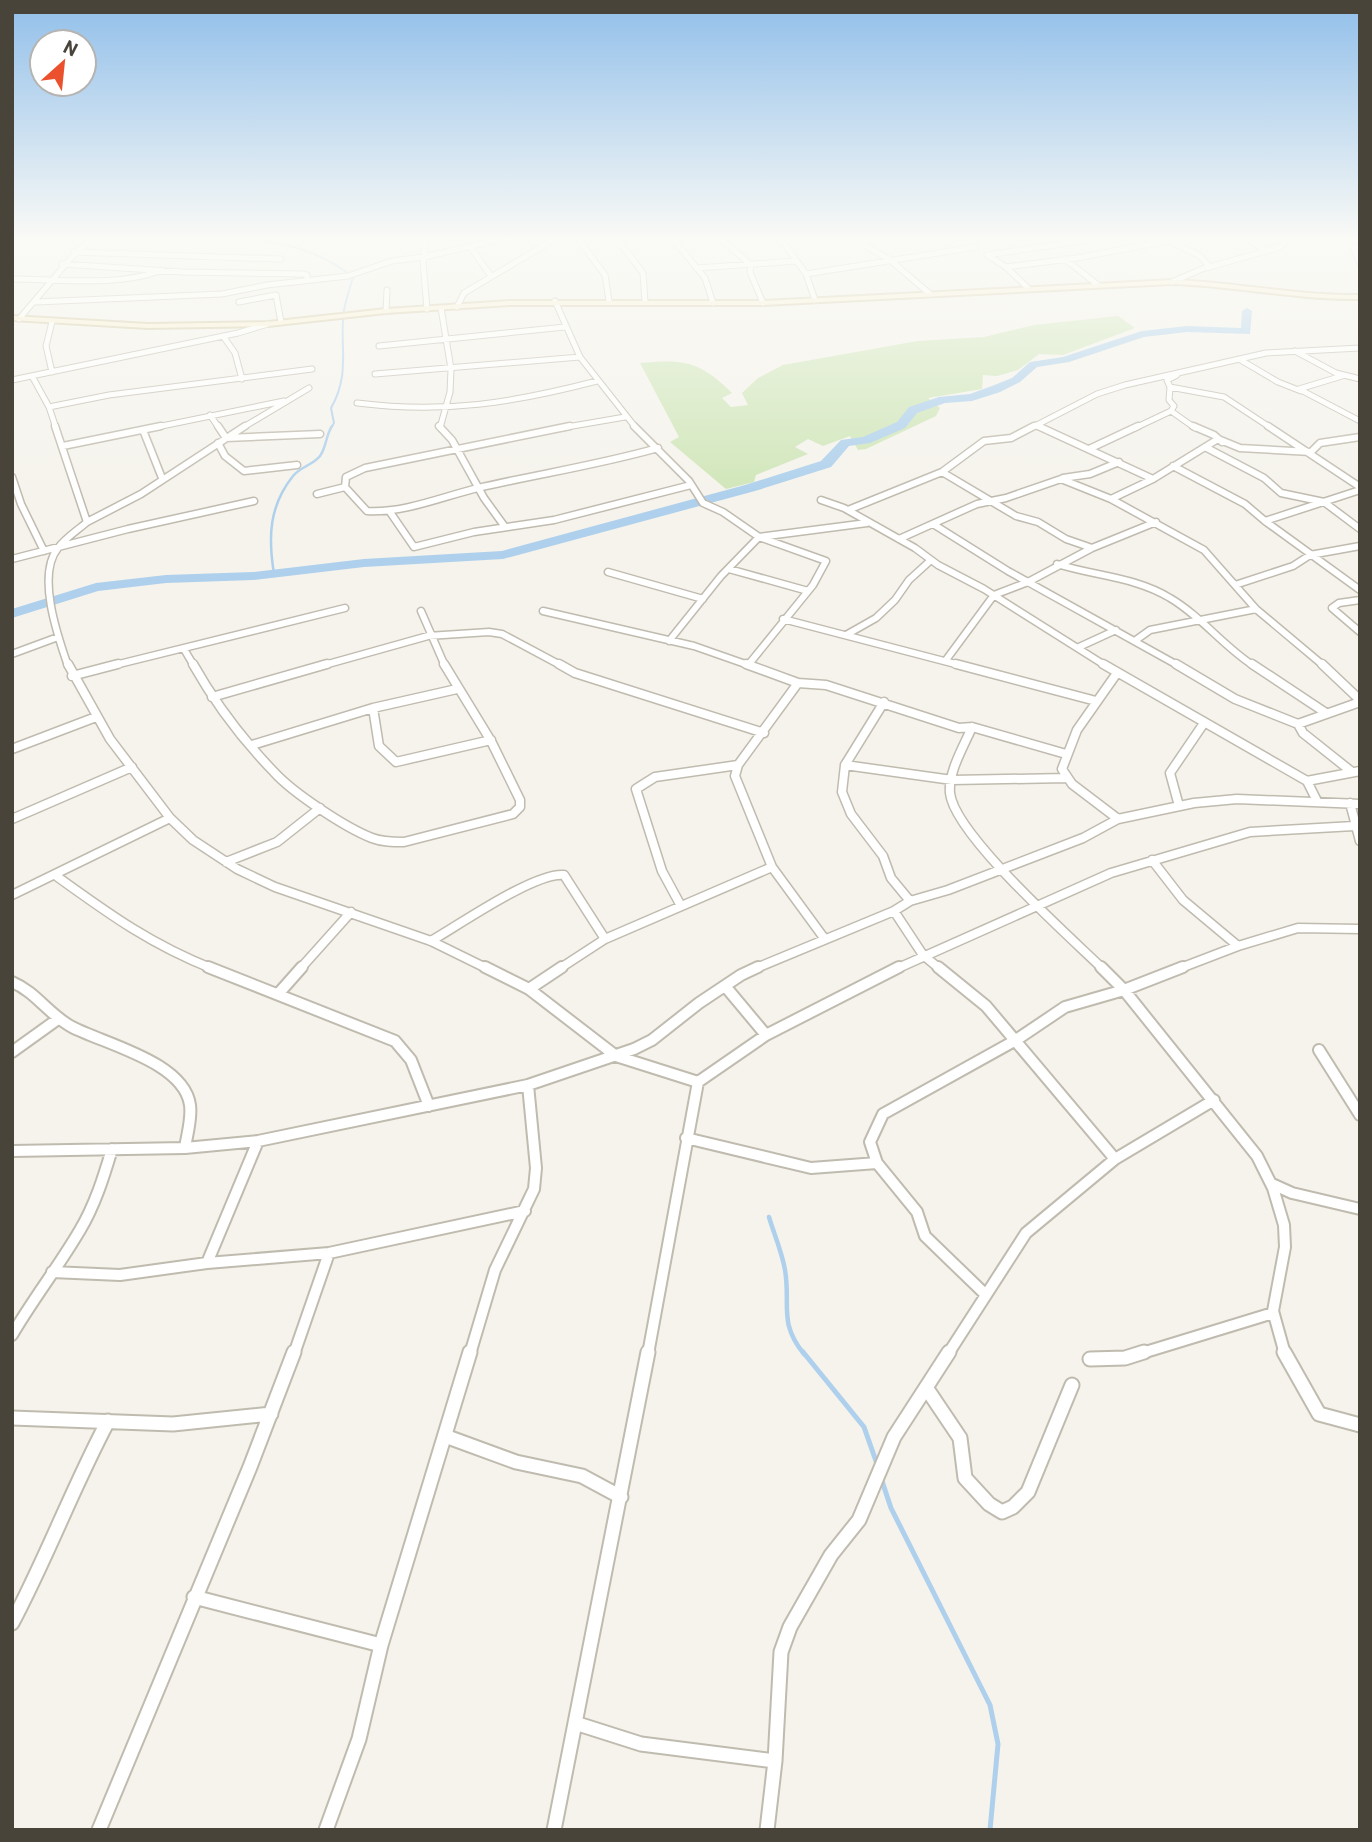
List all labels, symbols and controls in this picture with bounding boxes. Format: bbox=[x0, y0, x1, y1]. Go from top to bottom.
north arrow bbox=[28, 28, 98, 98]
text: N bbox=[60, 34, 82, 61]

